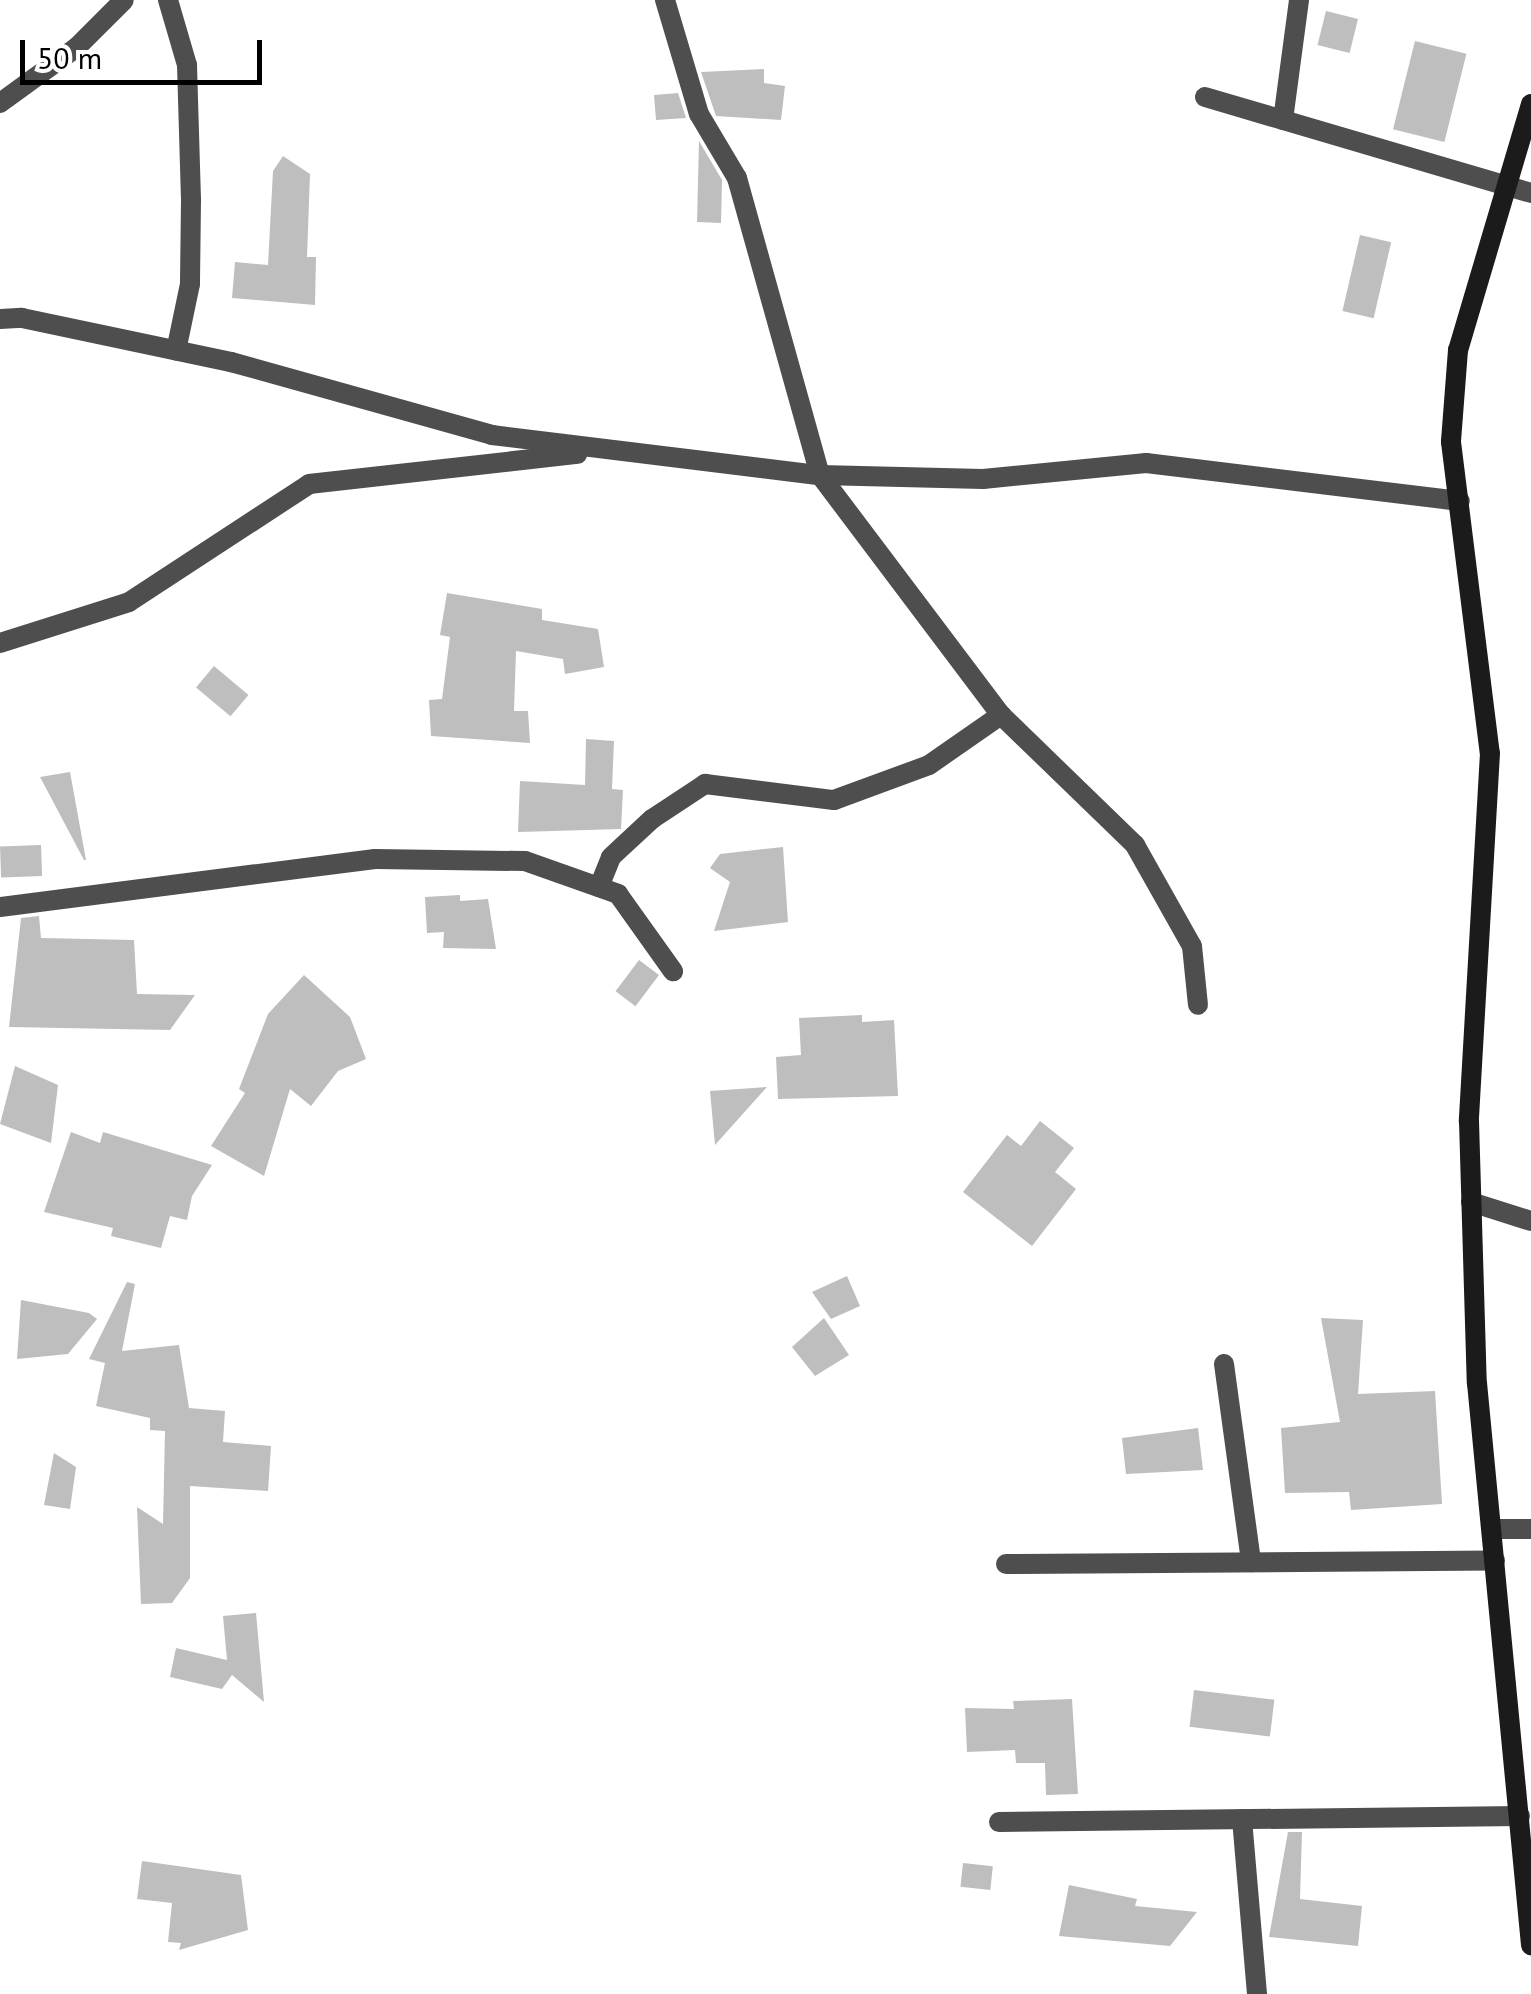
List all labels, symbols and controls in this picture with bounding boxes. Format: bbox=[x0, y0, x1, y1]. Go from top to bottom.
scale bar bbox=[25, 20, 268, 82]
text: 50 m bbox=[37, 38, 102, 77]

